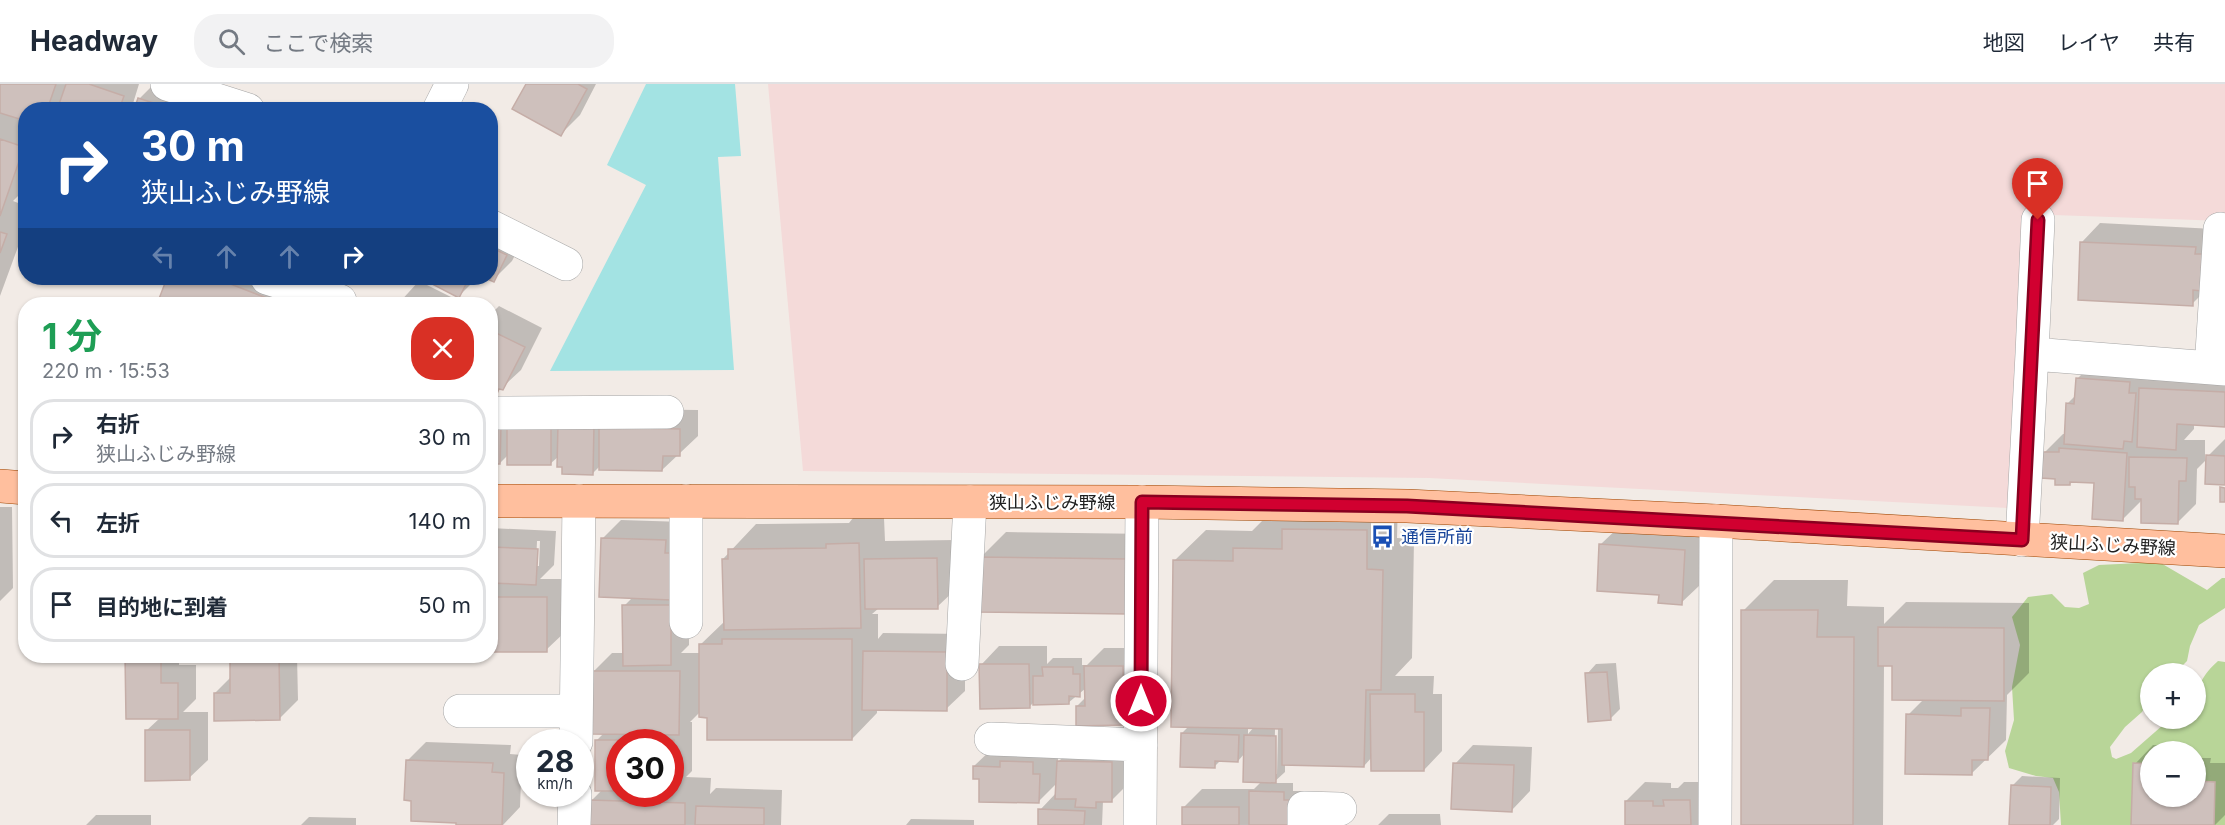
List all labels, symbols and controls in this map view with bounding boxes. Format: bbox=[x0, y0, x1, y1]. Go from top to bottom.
search box bbox=[194, 14, 614, 68]
text: Headway bbox=[30, 24, 158, 58]
icon: search bbox=[215, 25, 248, 58]
text: ここで検索 bbox=[263, 30, 373, 56]
text: 地図 bbox=[1983, 30, 2025, 55]
text: レイヤ bbox=[2058, 30, 2120, 55]
text: 共有 bbox=[2153, 30, 2195, 55]
text: 30 m bbox=[141, 120, 245, 171]
icon: right bbox=[42, 126, 120, 204]
pin bbox=[2012, 158, 2063, 220]
icon: arrive bbox=[2021, 167, 2054, 200]
text: 狭山ふじみ野線 bbox=[141, 176, 330, 209]
icon: left bbox=[147, 240, 180, 273]
icon: ahead bbox=[210, 240, 243, 273]
icon: ahead bbox=[273, 240, 306, 273]
icon: right bbox=[336, 240, 369, 273]
text: 1 分 bbox=[42, 314, 102, 358]
button: close bbox=[411, 317, 474, 380]
text: 220 m · 15:53 bbox=[42, 359, 170, 383]
text: 右折 bbox=[96, 411, 140, 437]
icon: right bbox=[45, 420, 78, 453]
text: 30 m bbox=[418, 424, 471, 450]
text: 狭山ふじみ野線 bbox=[96, 442, 236, 466]
street label: 狭山ふじみ野線 bbox=[989, 492, 1115, 513]
icon: left bbox=[45, 504, 78, 537]
text: 140 m bbox=[409, 508, 471, 534]
text: 左折 bbox=[96, 510, 140, 536]
bus stop icon: 通信所前 bbox=[1370, 523, 1396, 549]
place label: 通信所前 bbox=[1401, 526, 1473, 547]
street label: 狭山ふじみ野線 bbox=[2050, 531, 2176, 559]
icon: arrive bbox=[45, 588, 78, 621]
text: 50 m bbox=[418, 592, 471, 618]
text: 目的地に到着 bbox=[96, 594, 228, 620]
map controls bbox=[2140, 663, 2206, 807]
button: + bbox=[2140, 663, 2206, 729]
position arrow bbox=[1109, 669, 1173, 733]
speed limit sign: 30 bbox=[606, 729, 684, 807]
button: − bbox=[2140, 741, 2206, 807]
text: 28 bbox=[536, 743, 574, 779]
text: km/h bbox=[537, 774, 573, 793]

